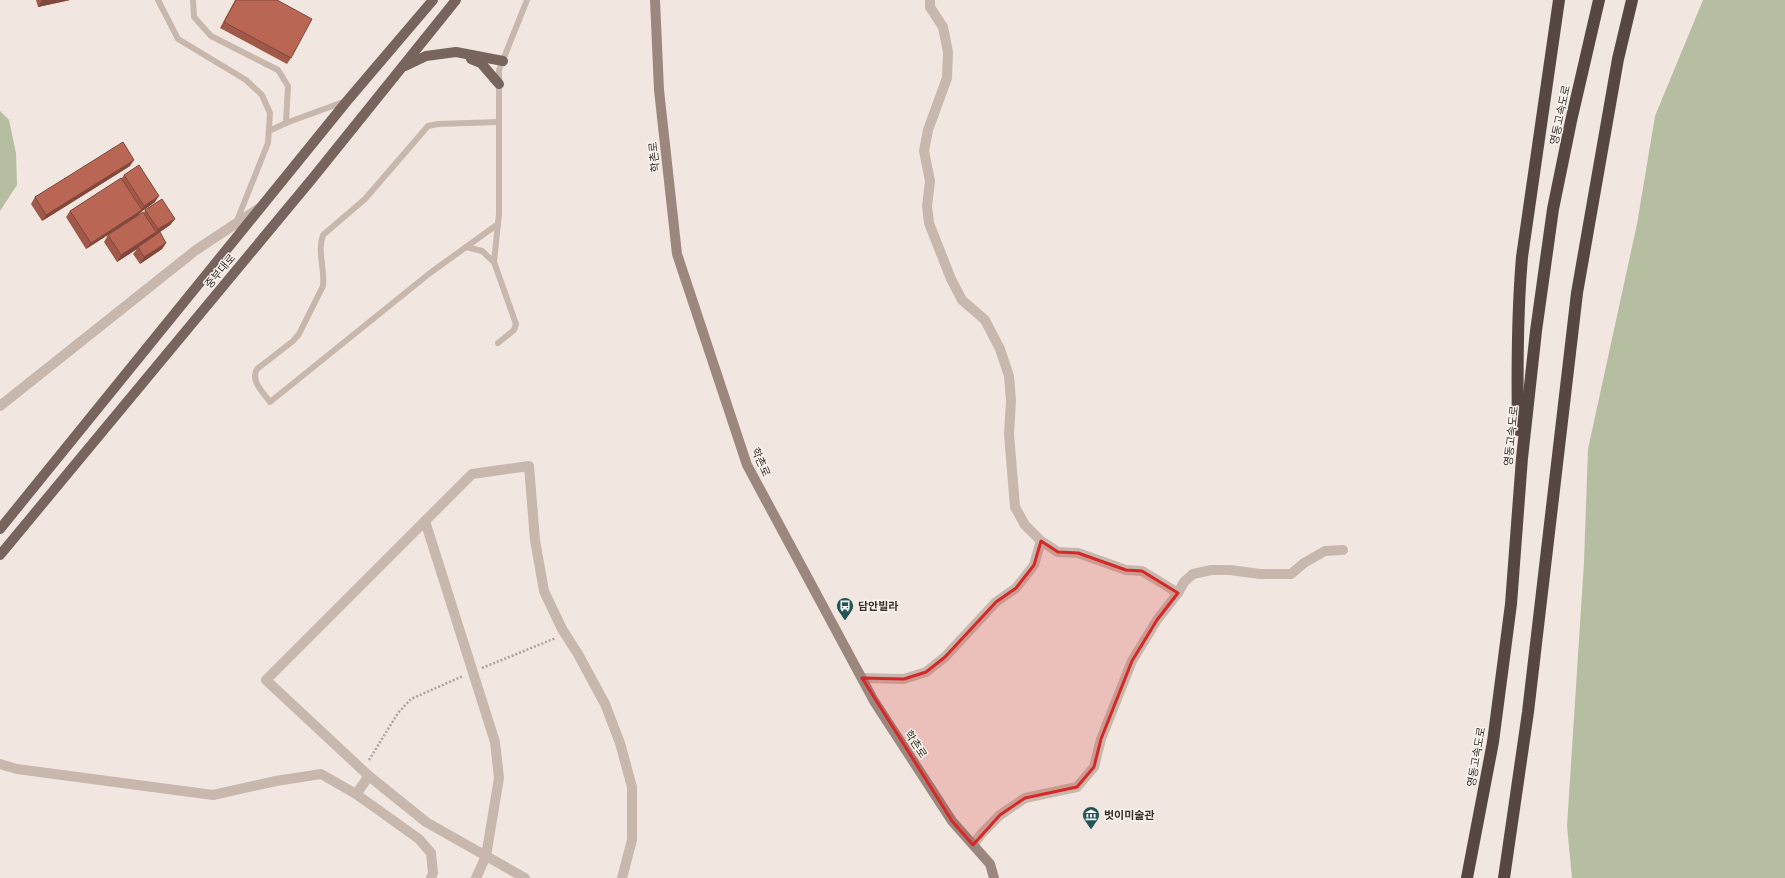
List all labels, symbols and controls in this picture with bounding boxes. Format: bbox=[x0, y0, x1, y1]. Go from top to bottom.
street label: 영동고속도로 bbox=[1547, 84, 1572, 146]
street label: 학촌로 bbox=[645, 141, 662, 173]
street label: 중부대로 bbox=[202, 251, 238, 290]
street label: 영동고속도로 bbox=[1501, 405, 1520, 467]
street label: 학촌로 bbox=[749, 445, 774, 478]
bus stop icon: 담안빌라 bbox=[835, 596, 855, 621]
place label: 담안빌라 bbox=[858, 599, 898, 612]
street label: 영동고속도로 bbox=[1464, 726, 1487, 788]
street label: 학촌로 bbox=[903, 727, 930, 760]
museum icon: 벗이미술관 bbox=[1081, 805, 1101, 830]
place label: 벗이미술관 bbox=[1104, 808, 1155, 821]

